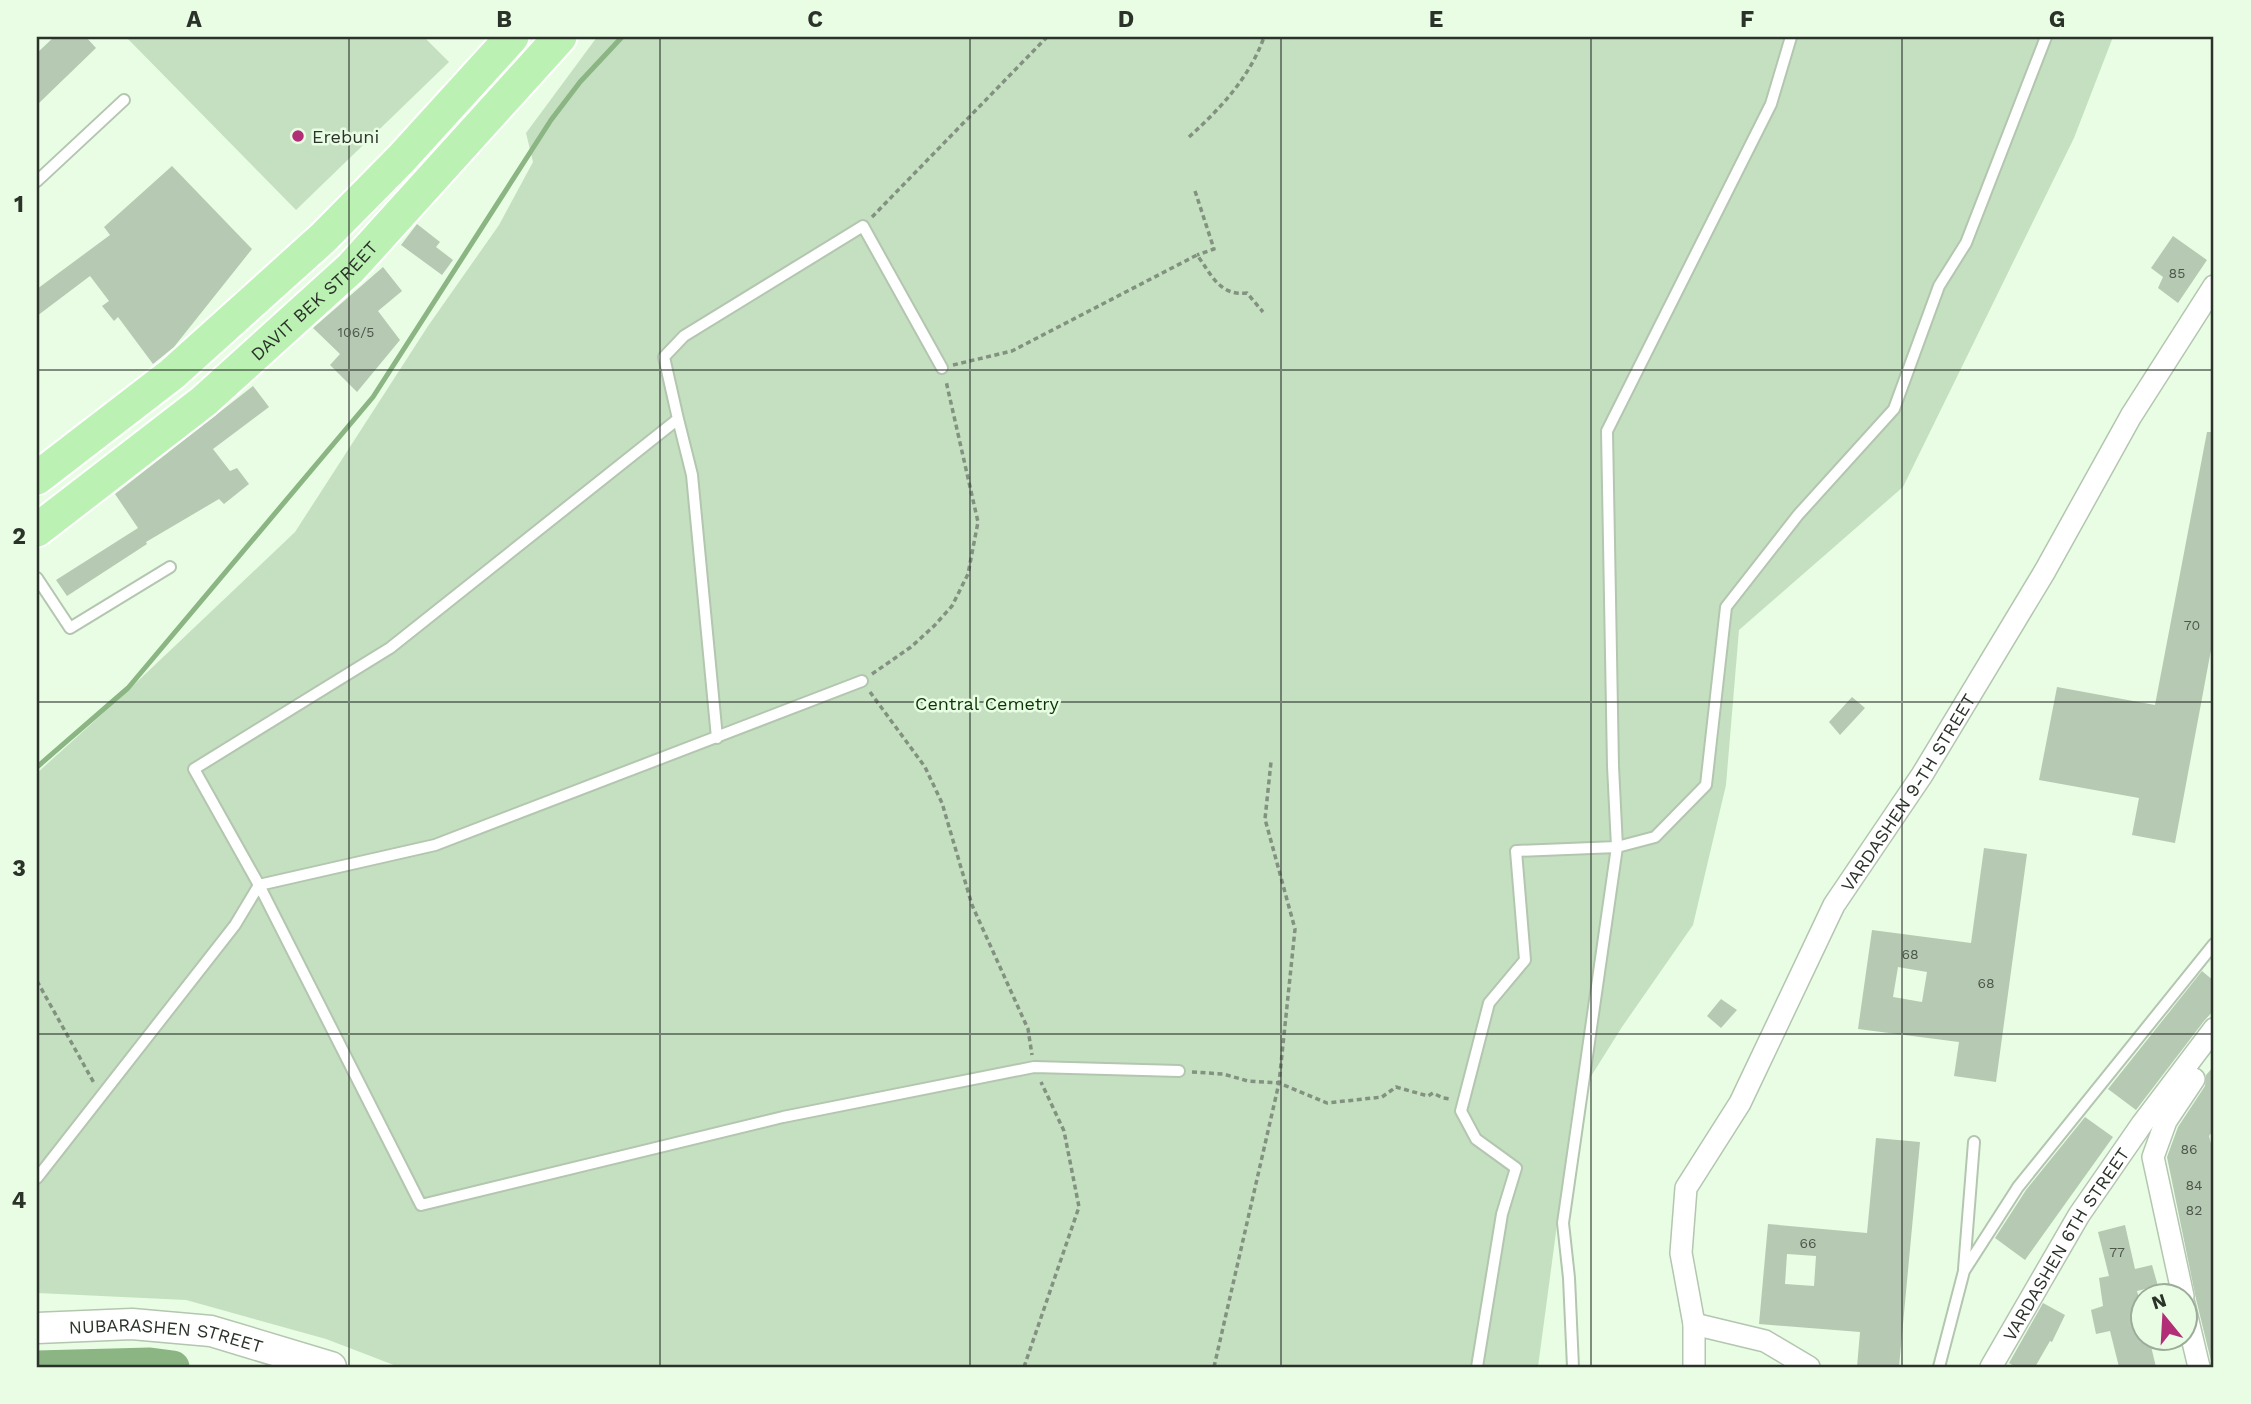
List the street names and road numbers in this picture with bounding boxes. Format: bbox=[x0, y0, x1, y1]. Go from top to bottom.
street label: DAVIT BEK STREET bbox=[246, 236, 381, 364]
street label: VARDASHEN 9-TH STREET bbox=[1836, 690, 1979, 895]
street label: VARDASHEN 6TH STREET bbox=[1998, 1143, 2133, 1344]
street label: NUBARASHEN STREET bbox=[68, 1313, 266, 1357]

